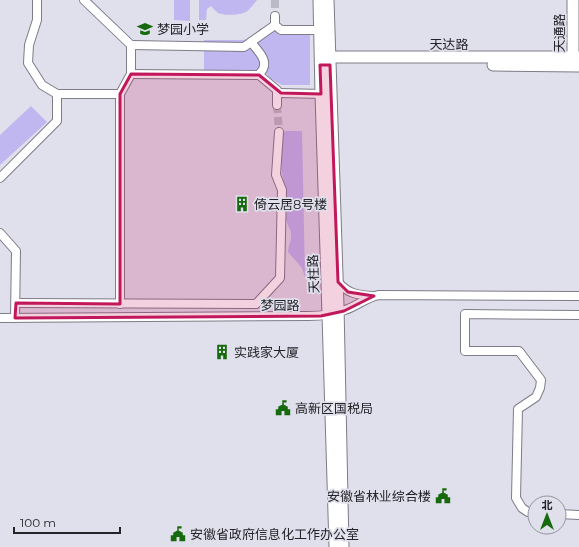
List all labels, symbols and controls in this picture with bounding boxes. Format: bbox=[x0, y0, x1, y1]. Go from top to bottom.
street label: 天通路 bbox=[551, 13, 567, 53]
school or university icon: 梦园小学 bbox=[136, 20, 154, 38]
place label: 梦园小学 bbox=[157, 21, 209, 37]
street label: 天达路 bbox=[429, 36, 469, 52]
building icon: 倚云居8号楼 bbox=[233, 195, 251, 213]
place label: 倚云居8号楼 bbox=[254, 196, 327, 212]
street label: 天柱路 bbox=[304, 254, 322, 294]
street label: 梦园路 bbox=[260, 297, 300, 313]
building icon: 实践家大厦 bbox=[213, 343, 231, 361]
place label: 实践家大厦 bbox=[234, 344, 299, 360]
public building icon: 高新区国税局 bbox=[274, 399, 292, 417]
place label: 高新区国税局 bbox=[295, 400, 373, 416]
public building icon: 安徽省林业综合楼 bbox=[434, 487, 452, 505]
place label: 安徽省林业综合楼 bbox=[327, 488, 431, 504]
north arrow bbox=[527, 495, 567, 535]
text: 北 bbox=[542, 498, 553, 512]
scale bar bbox=[14, 509, 120, 535]
text: 100 m bbox=[20, 515, 56, 530]
public building icon: 安徽省政府信息化工作办公室 bbox=[169, 525, 187, 543]
place label: 安徽省政府信息化工作办公室 bbox=[190, 526, 359, 542]

